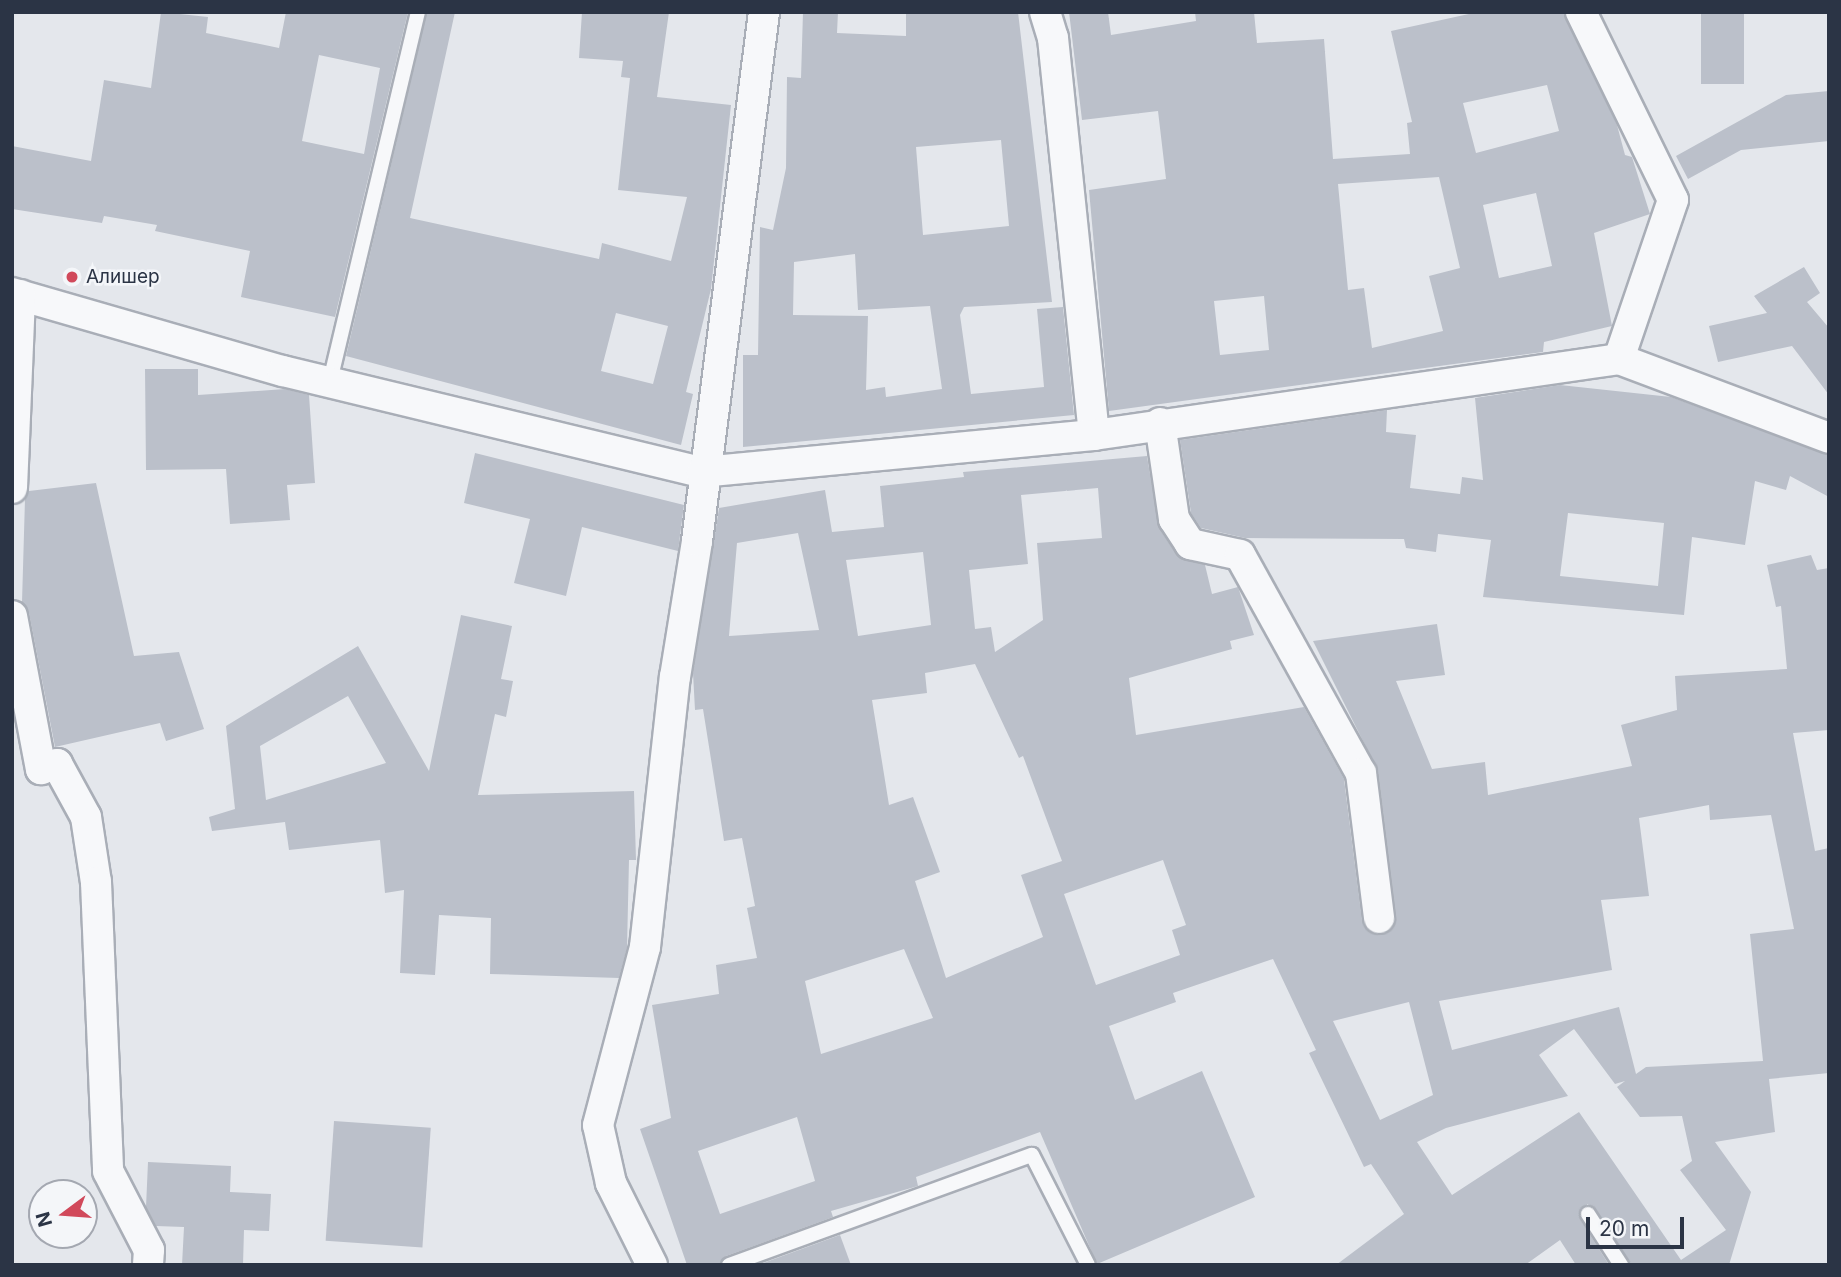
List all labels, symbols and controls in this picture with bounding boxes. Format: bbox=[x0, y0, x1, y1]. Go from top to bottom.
place label: Алишер bbox=[86, 266, 160, 288]
marker: Алишер bbox=[64, 269, 80, 285]
north arrow bbox=[28, 1179, 98, 1249]
scale bar bbox=[1589, 1204, 1687, 1248]
text: N bbox=[31, 1209, 57, 1230]
text: 20 m bbox=[1599, 1216, 1649, 1241]

